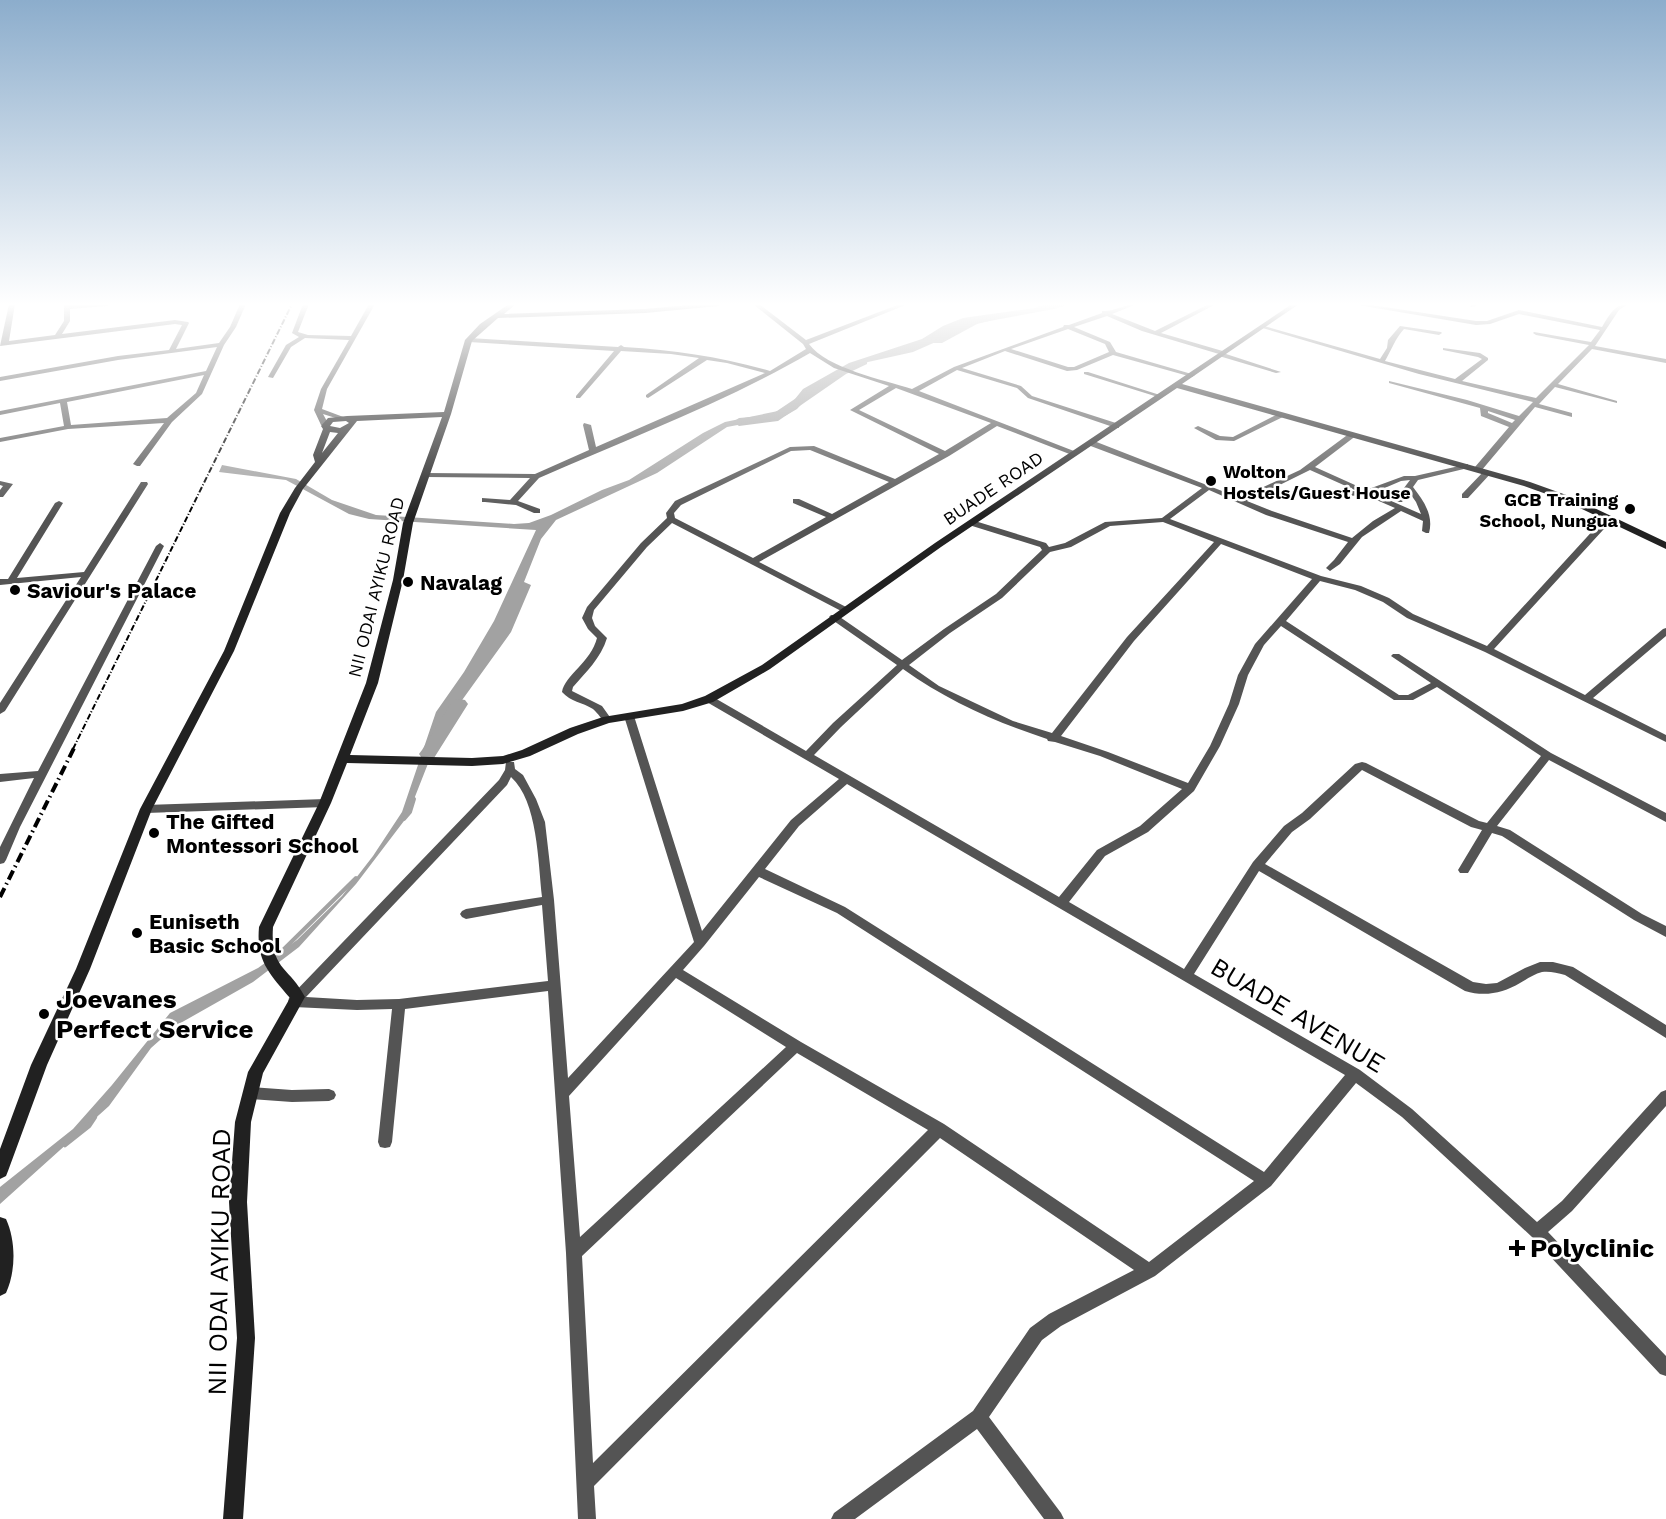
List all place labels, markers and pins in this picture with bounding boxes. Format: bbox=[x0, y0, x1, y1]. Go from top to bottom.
place label: Wolton Hostels/Guest House bbox=[1223, 461, 1411, 503]
marker: Wolton Hostels/Guest House bbox=[1204, 474, 1218, 488]
place label: GCB Training School, Nungua bbox=[1480, 489, 1619, 531]
marker: GCB Training School, Nungua bbox=[1623, 502, 1637, 516]
place label: Navalag bbox=[420, 570, 502, 595]
marker: Navalag bbox=[401, 575, 415, 589]
place label: Saviour's Palace bbox=[27, 578, 196, 603]
marker: Saviour's Palace bbox=[8, 583, 22, 597]
place label: The Gifted Montessori School bbox=[166, 809, 359, 858]
marker: The Gifted Montessori School bbox=[147, 826, 161, 840]
place label: Euniseth Basic School bbox=[149, 909, 281, 958]
marker: Euniseth Basic School bbox=[130, 926, 144, 940]
place label: Joevanes Perfect Service bbox=[56, 984, 254, 1044]
marker: Joevanes Perfect Service bbox=[37, 1007, 51, 1021]
place label: Polyclinic bbox=[1530, 1233, 1655, 1263]
marker: Polyclinic bbox=[1508, 1239, 1526, 1257]

